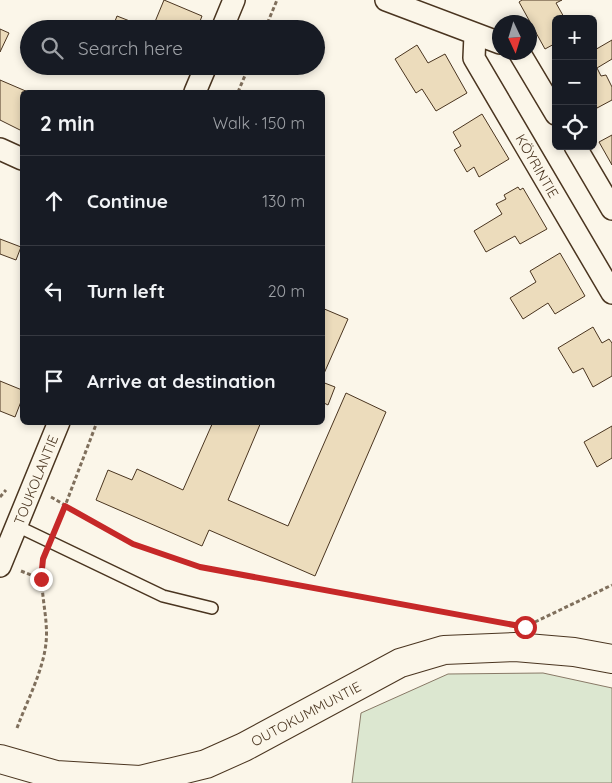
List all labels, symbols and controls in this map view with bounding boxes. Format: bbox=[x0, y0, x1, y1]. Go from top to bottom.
north arrow bbox=[492, 15, 537, 60]
map controls bbox=[552, 15, 597, 150]
button: + bbox=[552, 15, 597, 60]
search box bbox=[20, 20, 325, 75]
icon: search bbox=[38, 34, 66, 62]
text: Search here bbox=[78, 36, 183, 60]
button: − bbox=[552, 60, 597, 105]
button: locate bbox=[552, 105, 597, 150]
text: 2 min bbox=[40, 110, 95, 136]
text: Walk · 150 m bbox=[213, 113, 305, 133]
street label: KÖYRINTIE bbox=[511, 131, 563, 201]
icon: ahead bbox=[40, 187, 68, 215]
text: Continue bbox=[87, 189, 168, 213]
text: 130 m bbox=[262, 191, 305, 211]
icon: left bbox=[40, 277, 68, 305]
text: Turn left bbox=[87, 279, 165, 303]
text: 20 m bbox=[268, 281, 305, 301]
icon: arrive bbox=[40, 367, 68, 395]
text: Arrive at destination bbox=[87, 369, 276, 393]
street label: TOUKOLANTIE bbox=[10, 432, 62, 528]
route end bbox=[30, 568, 53, 591]
route start bbox=[514, 616, 537, 639]
street label: OUTOKUMMUNTIE bbox=[248, 677, 364, 751]

